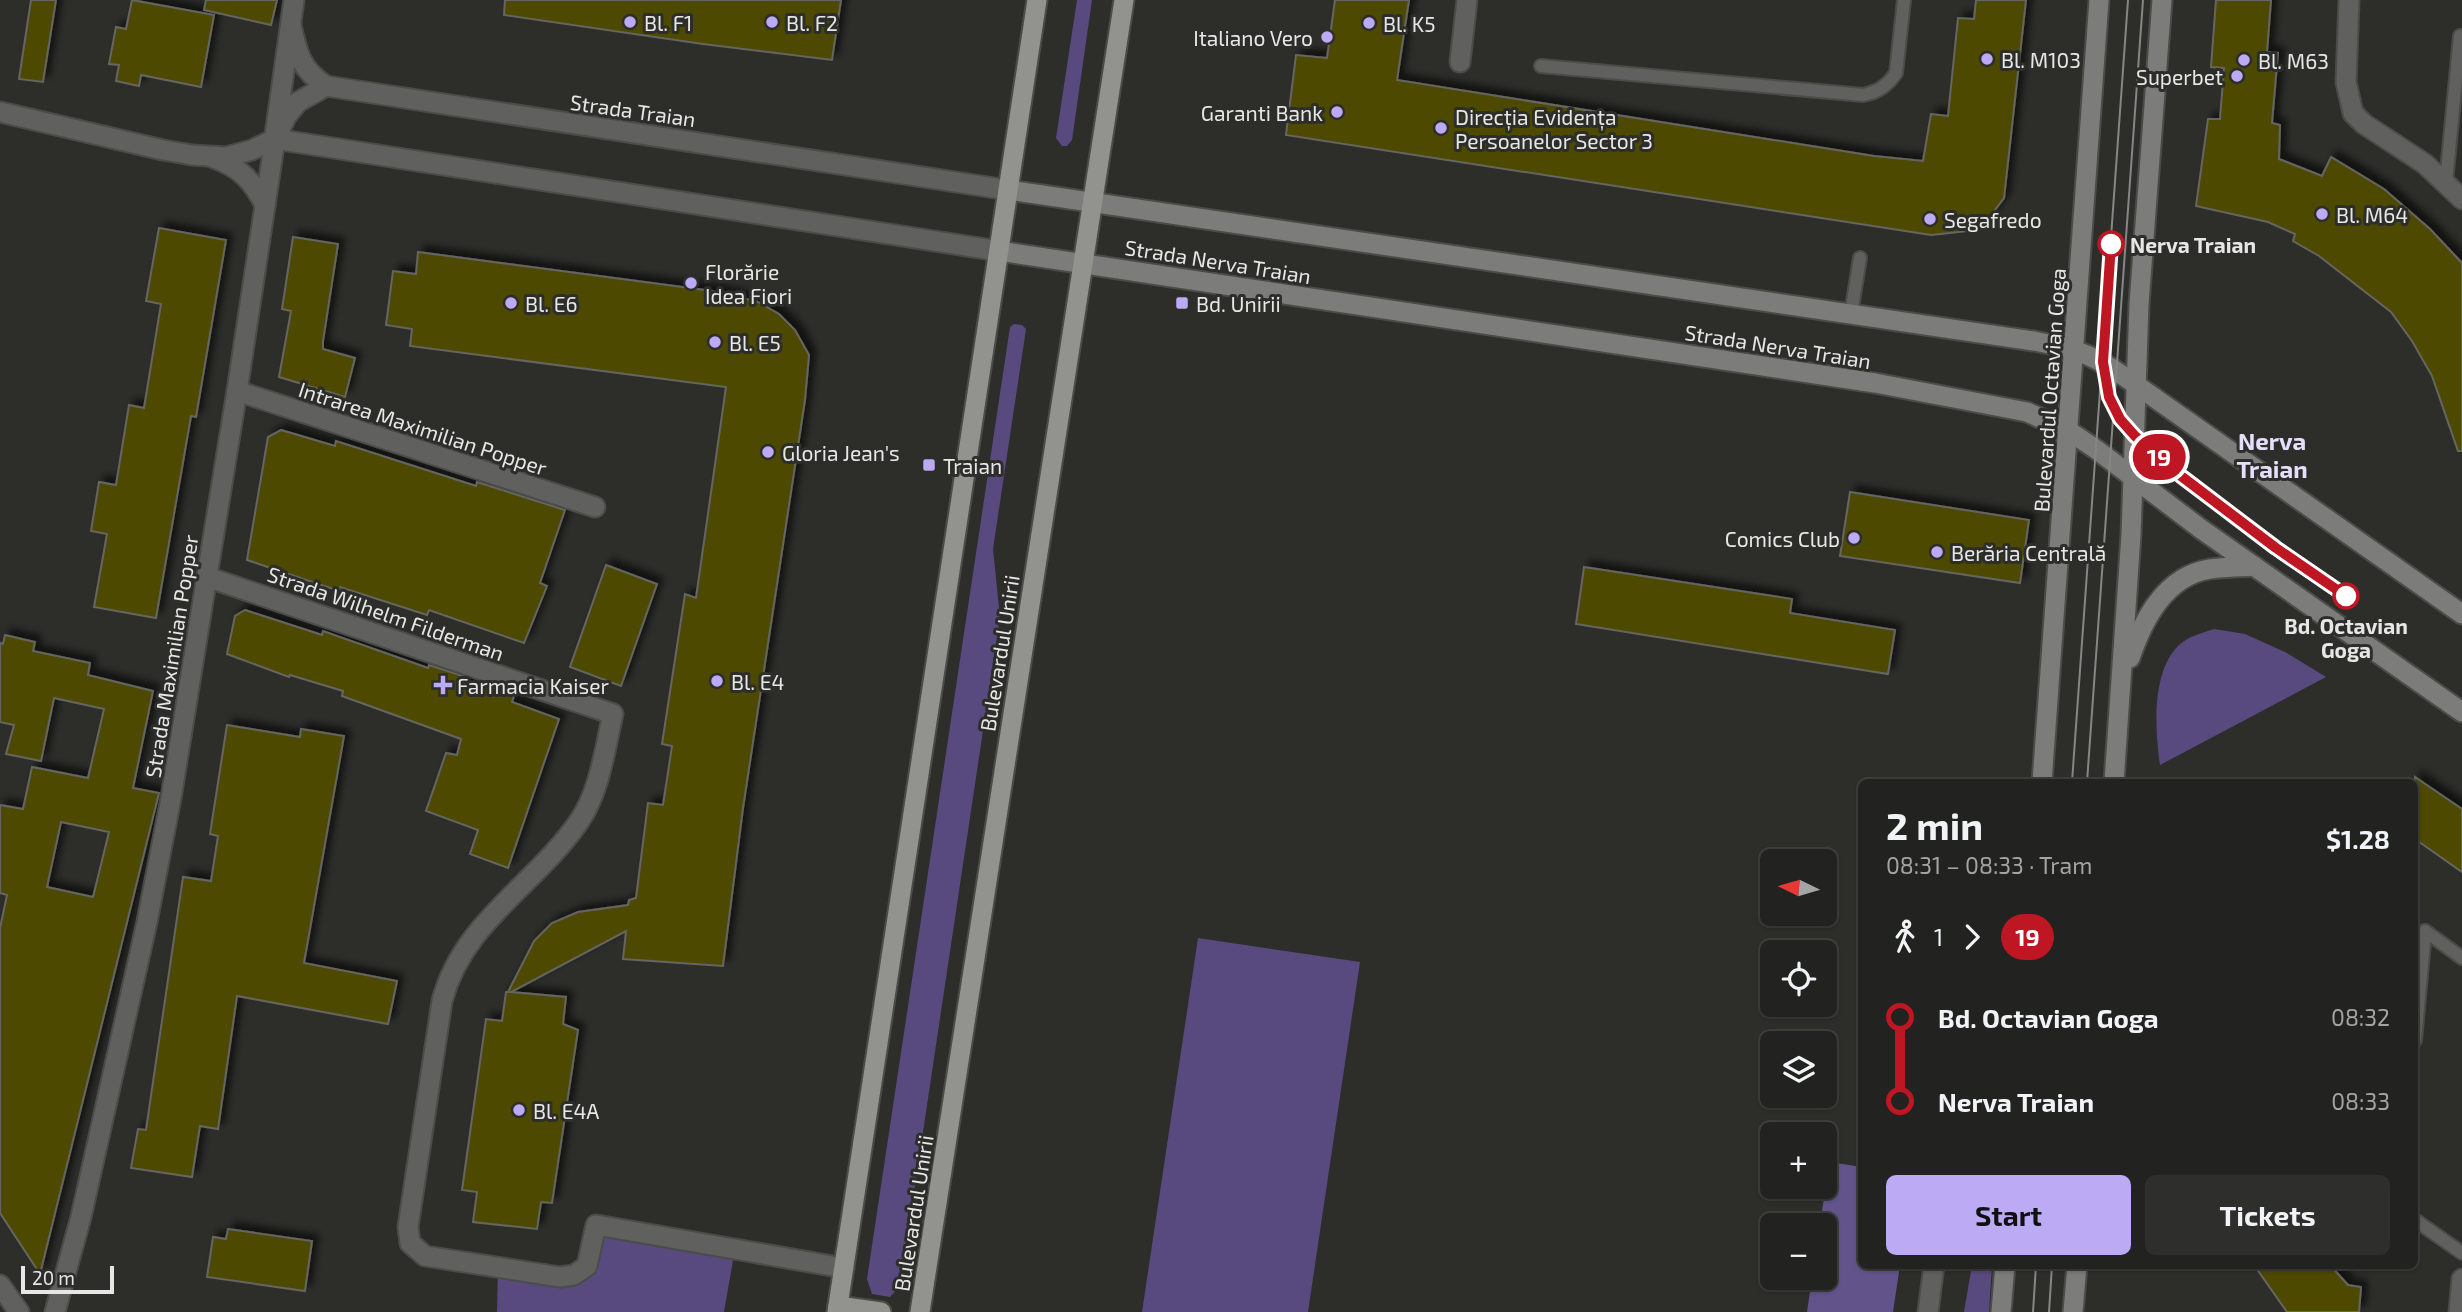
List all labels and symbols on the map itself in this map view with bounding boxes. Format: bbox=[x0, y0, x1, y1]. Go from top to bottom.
place label: Bl. F1 bbox=[644, 10, 692, 35]
place label: Bl. F2 bbox=[786, 10, 838, 35]
place label: Bl. K5 bbox=[1383, 11, 1435, 36]
marker: Bl. F1 bbox=[622, 14, 638, 30]
marker: Bl. F2 bbox=[764, 14, 780, 30]
marker: Bl. K5 bbox=[1361, 15, 1377, 31]
place label: Italiano Vero bbox=[1193, 25, 1313, 50]
marker: Italiano Vero bbox=[1319, 29, 1335, 45]
place label: Bl. M103 bbox=[2001, 47, 2081, 72]
place label: Bl. M63 bbox=[2258, 48, 2329, 73]
marker: Bl. M103 bbox=[1979, 51, 1995, 67]
marker: Bl. M63 bbox=[2236, 52, 2252, 68]
place label: Superbet bbox=[2136, 64, 2223, 89]
marker: Superbet bbox=[2229, 68, 2245, 84]
street label: Strada Traian bbox=[569, 89, 697, 131]
place label: Garanti Bank bbox=[1201, 100, 1323, 125]
marker: Garanti Bank bbox=[1329, 104, 1345, 120]
place label: Direcția Evidența Persoanelor Sector 3 bbox=[1455, 104, 1653, 153]
marker: Direcția Evidența Persoanelor Sector 3 bbox=[1433, 120, 1449, 136]
place label: Bl. M64 bbox=[2336, 202, 2408, 227]
marker: Bl. M64 bbox=[2314, 206, 2330, 222]
place label: Segafredo bbox=[1944, 207, 2042, 232]
marker: Segafredo bbox=[1922, 211, 1938, 227]
marker: Nerva Traian bbox=[2098, 231, 2124, 257]
place label: Nerva Traian bbox=[2130, 232, 2256, 257]
street label: Strada Nerva Traian bbox=[1123, 234, 1313, 288]
place label: Florărie Idea Fiori bbox=[705, 259, 792, 308]
street label: Bulevardul Octavian Goga bbox=[2028, 267, 2070, 513]
marker: Florărie Idea Fiori bbox=[683, 275, 699, 291]
place label: Bl. E6 bbox=[525, 291, 578, 316]
place label: Bd. Unirii bbox=[1196, 291, 1281, 316]
marker: Bl. E6 bbox=[503, 295, 519, 311]
marker: Bd. Unirii bbox=[1174, 295, 1190, 311]
street label: Strada Nerva Traian bbox=[1683, 319, 1873, 373]
place label: Bl. E5 bbox=[729, 330, 781, 355]
marker: Bl. E5 bbox=[707, 334, 723, 350]
street label: Intrarea Maximilian Popper bbox=[296, 376, 551, 480]
district label: Nerva Traian bbox=[2236, 426, 2308, 483]
line badge: 19 bbox=[2128, 434, 2190, 480]
place label: Gloria Jean's bbox=[782, 440, 900, 465]
marker: Gloria Jean's bbox=[760, 444, 776, 460]
place label: Traian bbox=[943, 453, 1002, 478]
marker: Traian bbox=[921, 457, 937, 473]
place label: Comics Club bbox=[1725, 526, 1840, 551]
marker: Comics Club bbox=[1846, 530, 1862, 546]
street label: Strada Maximilian Popper bbox=[139, 532, 203, 779]
place label: Berăria Centrală bbox=[1951, 540, 2106, 565]
marker: Berăria Centrală bbox=[1929, 544, 1945, 560]
street label: Strada Wilhelm Filderman bbox=[265, 561, 507, 665]
street label: Bulevardul Unirii bbox=[974, 573, 1024, 733]
marker: Bd. Octavian Goga bbox=[2333, 583, 2359, 609]
place label: Bd. Octavian Goga bbox=[2284, 613, 2408, 662]
place label: Bl. E4 bbox=[731, 669, 784, 694]
place label: Farmacia Kaiser bbox=[457, 673, 609, 698]
marker: Bl. E4 bbox=[709, 673, 725, 689]
marker: Farmacia Kaiser bbox=[435, 677, 451, 693]
north arrow bbox=[1760, 849, 1838, 926]
place label: Bl. E4A bbox=[533, 1098, 599, 1123]
marker: Bl. E4A bbox=[511, 1102, 527, 1118]
street label: Bulevardul Unirii bbox=[888, 1133, 938, 1293]
scale bar bbox=[21, 1263, 114, 1295]

